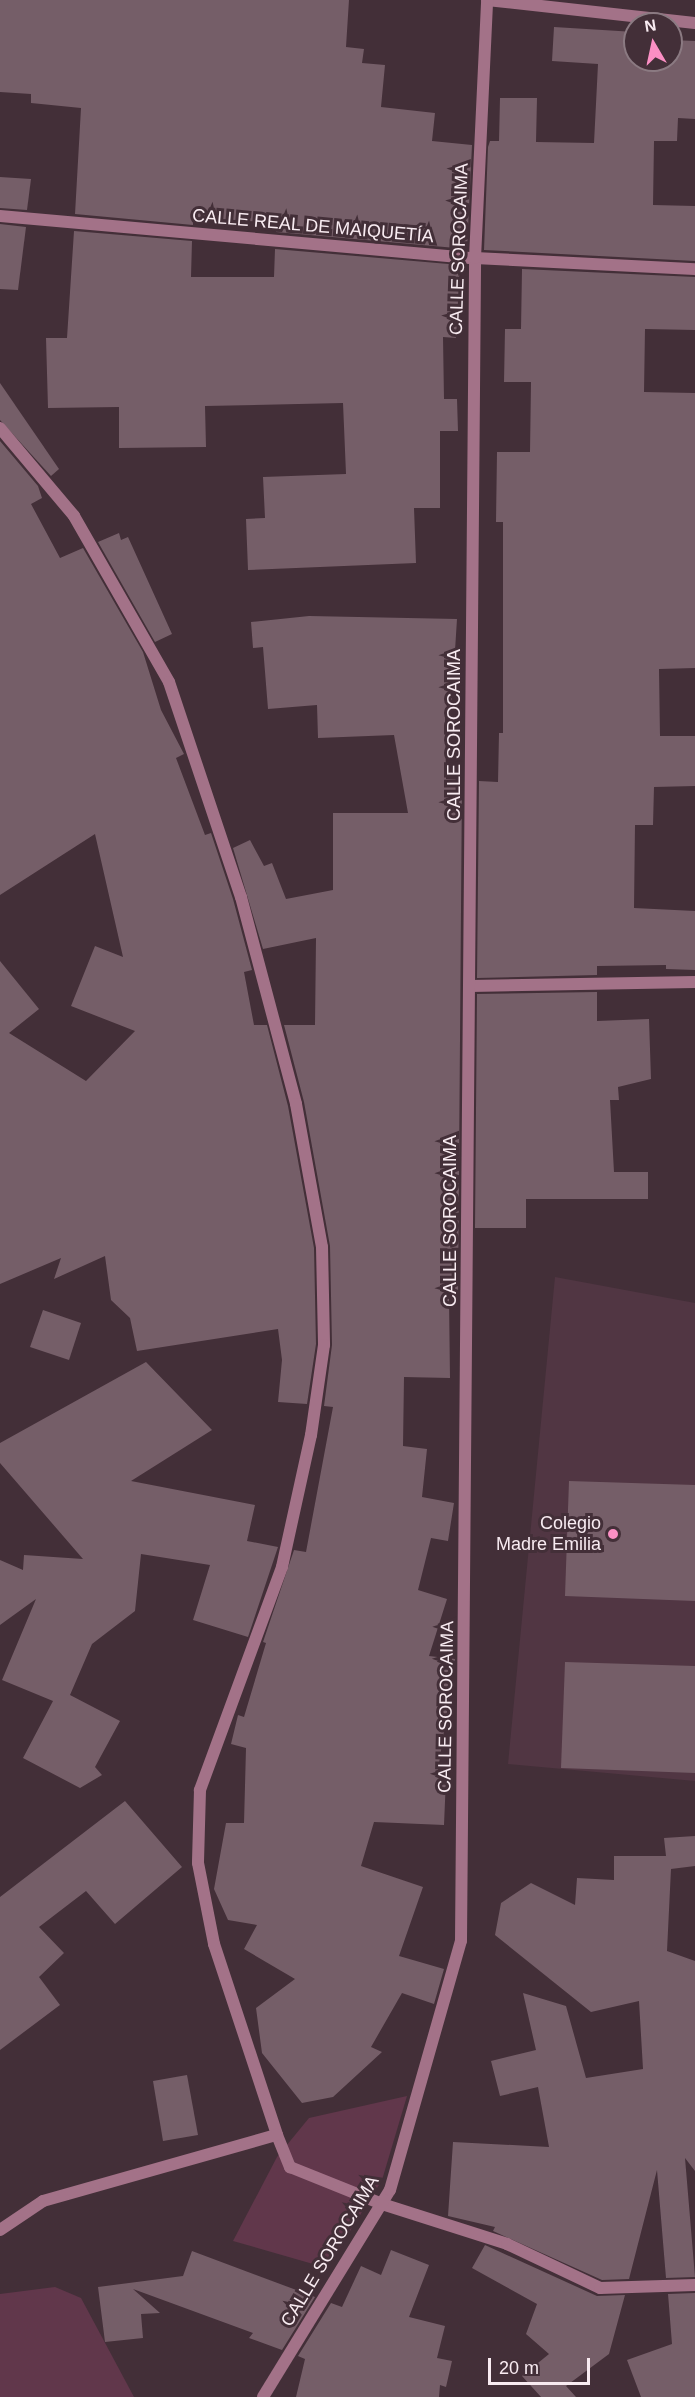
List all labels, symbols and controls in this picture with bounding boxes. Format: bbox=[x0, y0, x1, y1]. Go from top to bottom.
north arrow bbox=[623, 12, 683, 72]
text: N bbox=[643, 16, 657, 35]
street label: CALLE SOROCAIMA bbox=[445, 163, 473, 335]
street label: CALLE REAL DE MAIQUETÍA bbox=[191, 205, 435, 247]
street label: CALLE SOROCAIMA bbox=[443, 649, 465, 821]
street label: CALLE SOROCAIMA bbox=[439, 1135, 461, 1307]
place label: Colegio Madre Emilia bbox=[496, 1513, 601, 1556]
marker: Colegio Madre Emilia bbox=[606, 1527, 620, 1541]
street label: CALLE SOROCAIMA bbox=[434, 1621, 458, 1793]
street label: CALLE SOROCAIMA bbox=[276, 2172, 384, 2330]
scale bar bbox=[491, 2346, 593, 2384]
text: 20 m bbox=[499, 2358, 539, 2378]

